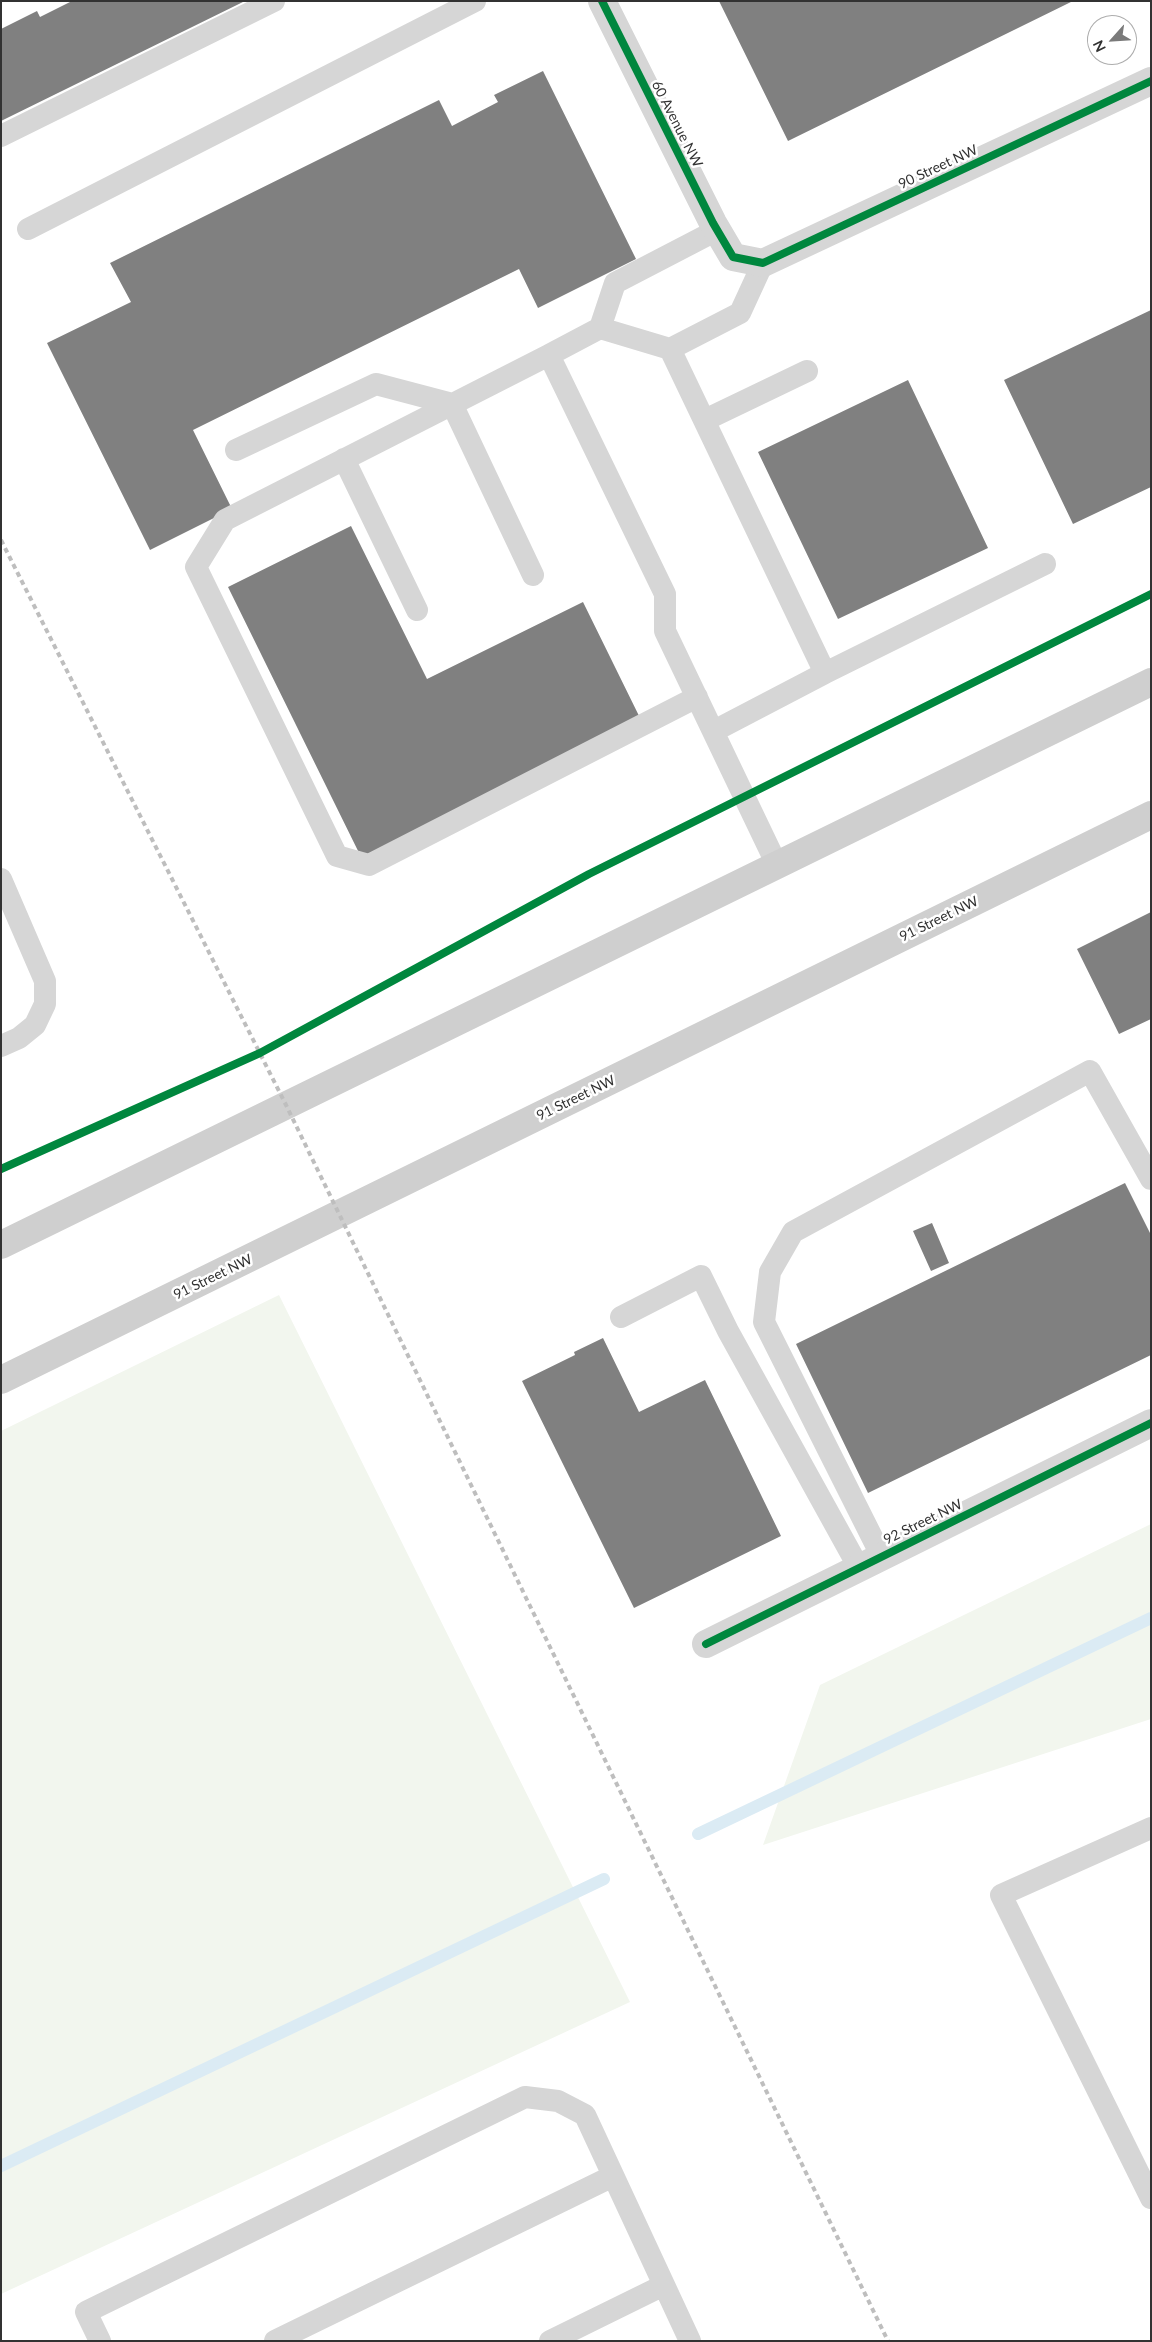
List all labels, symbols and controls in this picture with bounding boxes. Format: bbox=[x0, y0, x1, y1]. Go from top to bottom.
north arrow bbox=[1087, 15, 1137, 65]
text: N bbox=[1089, 38, 1109, 55]
street label: 60 Avenue NW bbox=[648, 78, 706, 170]
street label: 90 Street NW bbox=[896, 141, 980, 193]
street label: 91 Street NW bbox=[897, 893, 981, 945]
street label: 91 Street NW bbox=[534, 1072, 618, 1124]
street label: 91 Street NW bbox=[171, 1251, 255, 1303]
street label: 92 Street NW bbox=[881, 1496, 965, 1548]

